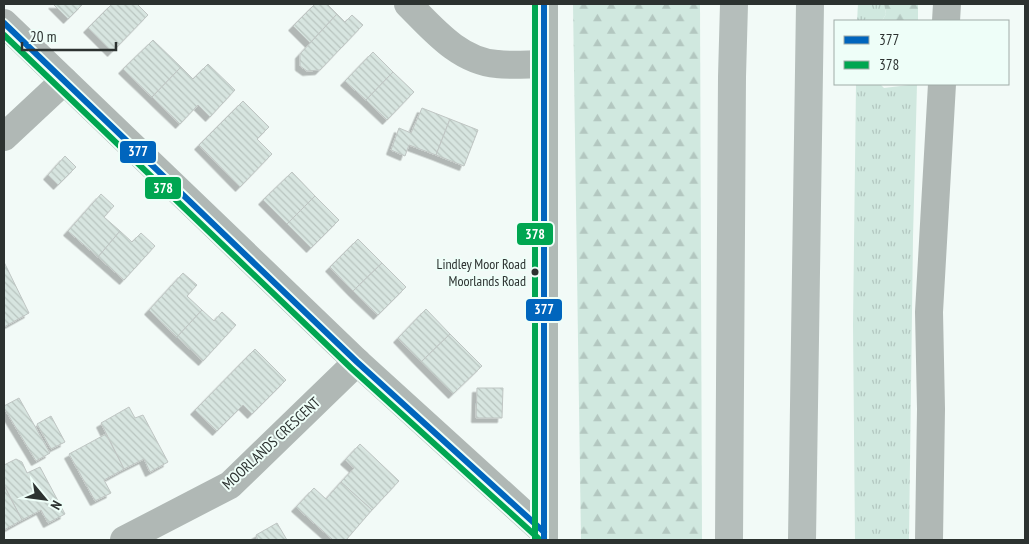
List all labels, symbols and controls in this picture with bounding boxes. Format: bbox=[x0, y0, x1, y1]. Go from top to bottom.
scale bar bbox=[22, 20, 116, 52]
legend bbox=[834, 20, 1009, 85]
text: 20 m bbox=[30, 27, 56, 46]
text: 377 bbox=[879, 30, 899, 49]
text: 378 bbox=[879, 55, 899, 74]
line badge: 377 bbox=[119, 140, 157, 164]
text: 377 bbox=[128, 142, 148, 160]
line badge: 378 bbox=[144, 176, 182, 200]
text: 378 bbox=[153, 179, 173, 197]
line badge: 378 bbox=[516, 222, 554, 246]
text: 378 bbox=[525, 225, 545, 243]
place label: Lindley Moor Road Moorlands Road bbox=[437, 255, 526, 290]
marker: Lindley Moor Road Moorlands Road bbox=[530, 267, 540, 277]
line badge: 377 bbox=[525, 298, 563, 322]
text: 377 bbox=[534, 300, 554, 318]
street label: MOORLANDS CRESCENT bbox=[218, 392, 324, 493]
north arrow bbox=[20, 474, 70, 524]
text: N bbox=[47, 498, 66, 513]

